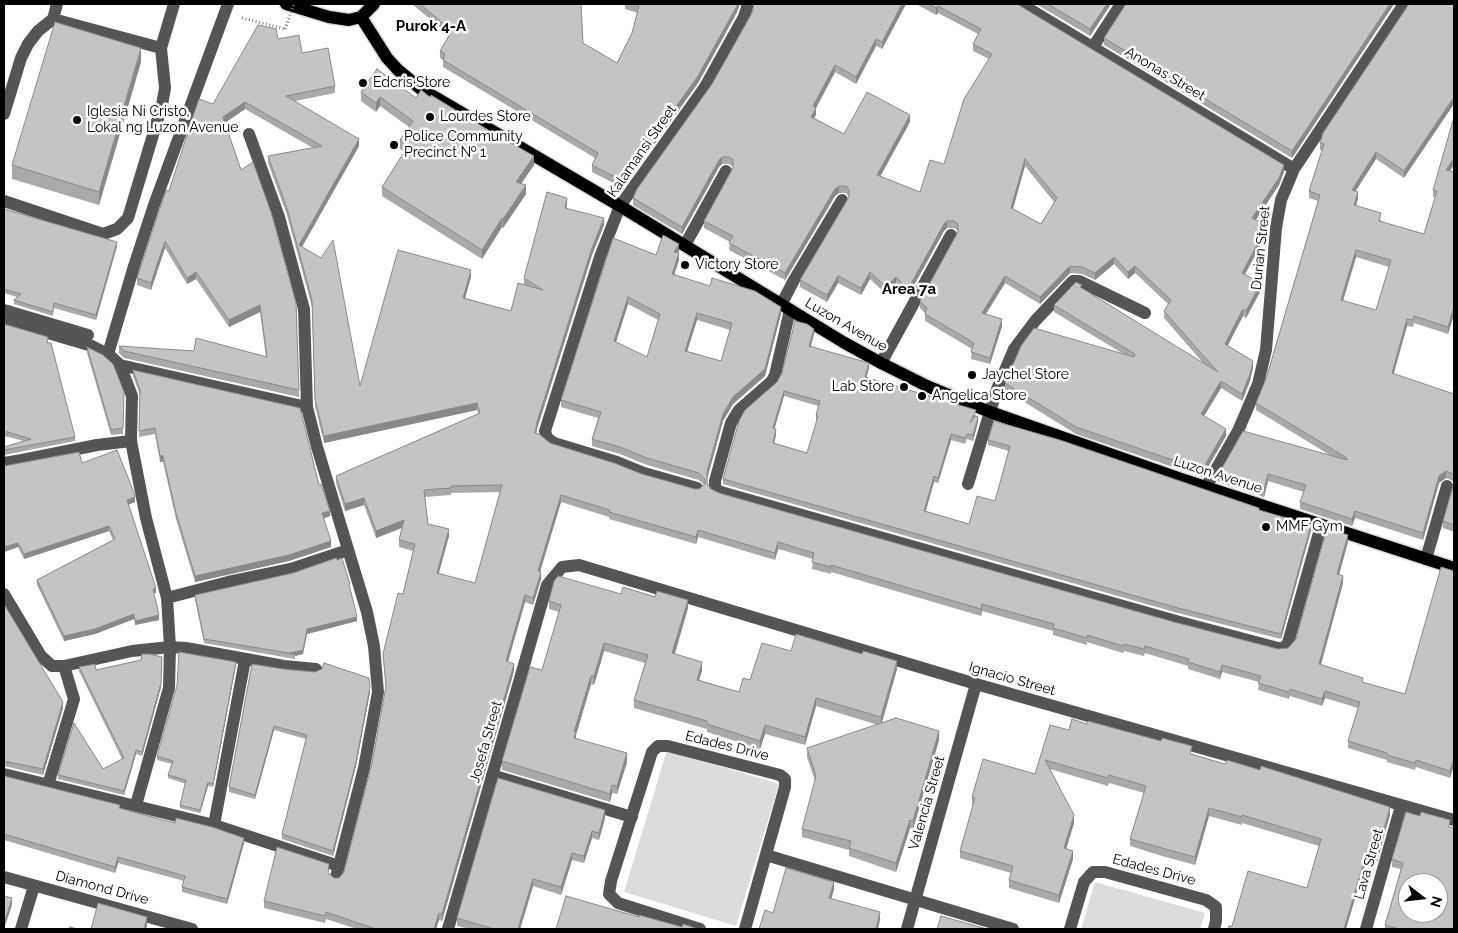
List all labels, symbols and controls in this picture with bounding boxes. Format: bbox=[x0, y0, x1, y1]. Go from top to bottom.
district label: Purok 4-A bbox=[396, 17, 466, 35]
street label: Anonas Street bbox=[1122, 43, 1208, 105]
place label: Edcris Store bbox=[373, 75, 450, 91]
marker: Edcris Store bbox=[357, 77, 369, 89]
street label: Kalamansi Street bbox=[604, 102, 680, 200]
place label: Iglesia Ni Cristo, Lokal ng Luzon Avenue bbox=[87, 104, 238, 136]
place label: Lourdes Store bbox=[440, 109, 531, 125]
marker: Lourdes Store bbox=[424, 111, 436, 123]
marker: Iglesia Ni Cristo, Lokal ng Luzon Avenue bbox=[71, 114, 83, 126]
place label: Police Community Precinct № 1 bbox=[404, 129, 523, 162]
marker: Police Community Precinct № 1 bbox=[388, 139, 400, 151]
street label: Durian Street bbox=[1248, 205, 1274, 291]
place label: Victory Store bbox=[695, 257, 778, 273]
marker: Victory Store bbox=[679, 259, 691, 271]
district label: Area 7a bbox=[882, 280, 936, 298]
street label: Luzon Avenue bbox=[802, 295, 890, 355]
place label: Jaychel Store bbox=[982, 367, 1069, 383]
marker: Jaychel Store bbox=[966, 369, 978, 381]
place label: Lab Store bbox=[832, 379, 894, 395]
marker: Lab Store bbox=[898, 381, 910, 393]
place label: Angelica Store bbox=[932, 388, 1026, 404]
marker: Angelica Store bbox=[916, 390, 928, 402]
street label: Luzon Avenue bbox=[1171, 453, 1265, 497]
place label: MMF Gym bbox=[1276, 519, 1343, 535]
marker: MMF Gym bbox=[1260, 521, 1272, 533]
street label: Ignacio Street bbox=[967, 659, 1057, 699]
street label: Josefa Street bbox=[466, 699, 506, 785]
street label: Edades Drive bbox=[684, 728, 770, 764]
street label: Valencia Street bbox=[906, 754, 948, 852]
street label: Lava Street bbox=[1351, 827, 1387, 901]
street label: Edades Drive bbox=[1111, 851, 1197, 889]
street label: Diamond Drive bbox=[54, 867, 150, 909]
north arrow bbox=[1398, 873, 1448, 923]
text: N bbox=[1427, 895, 1446, 909]

